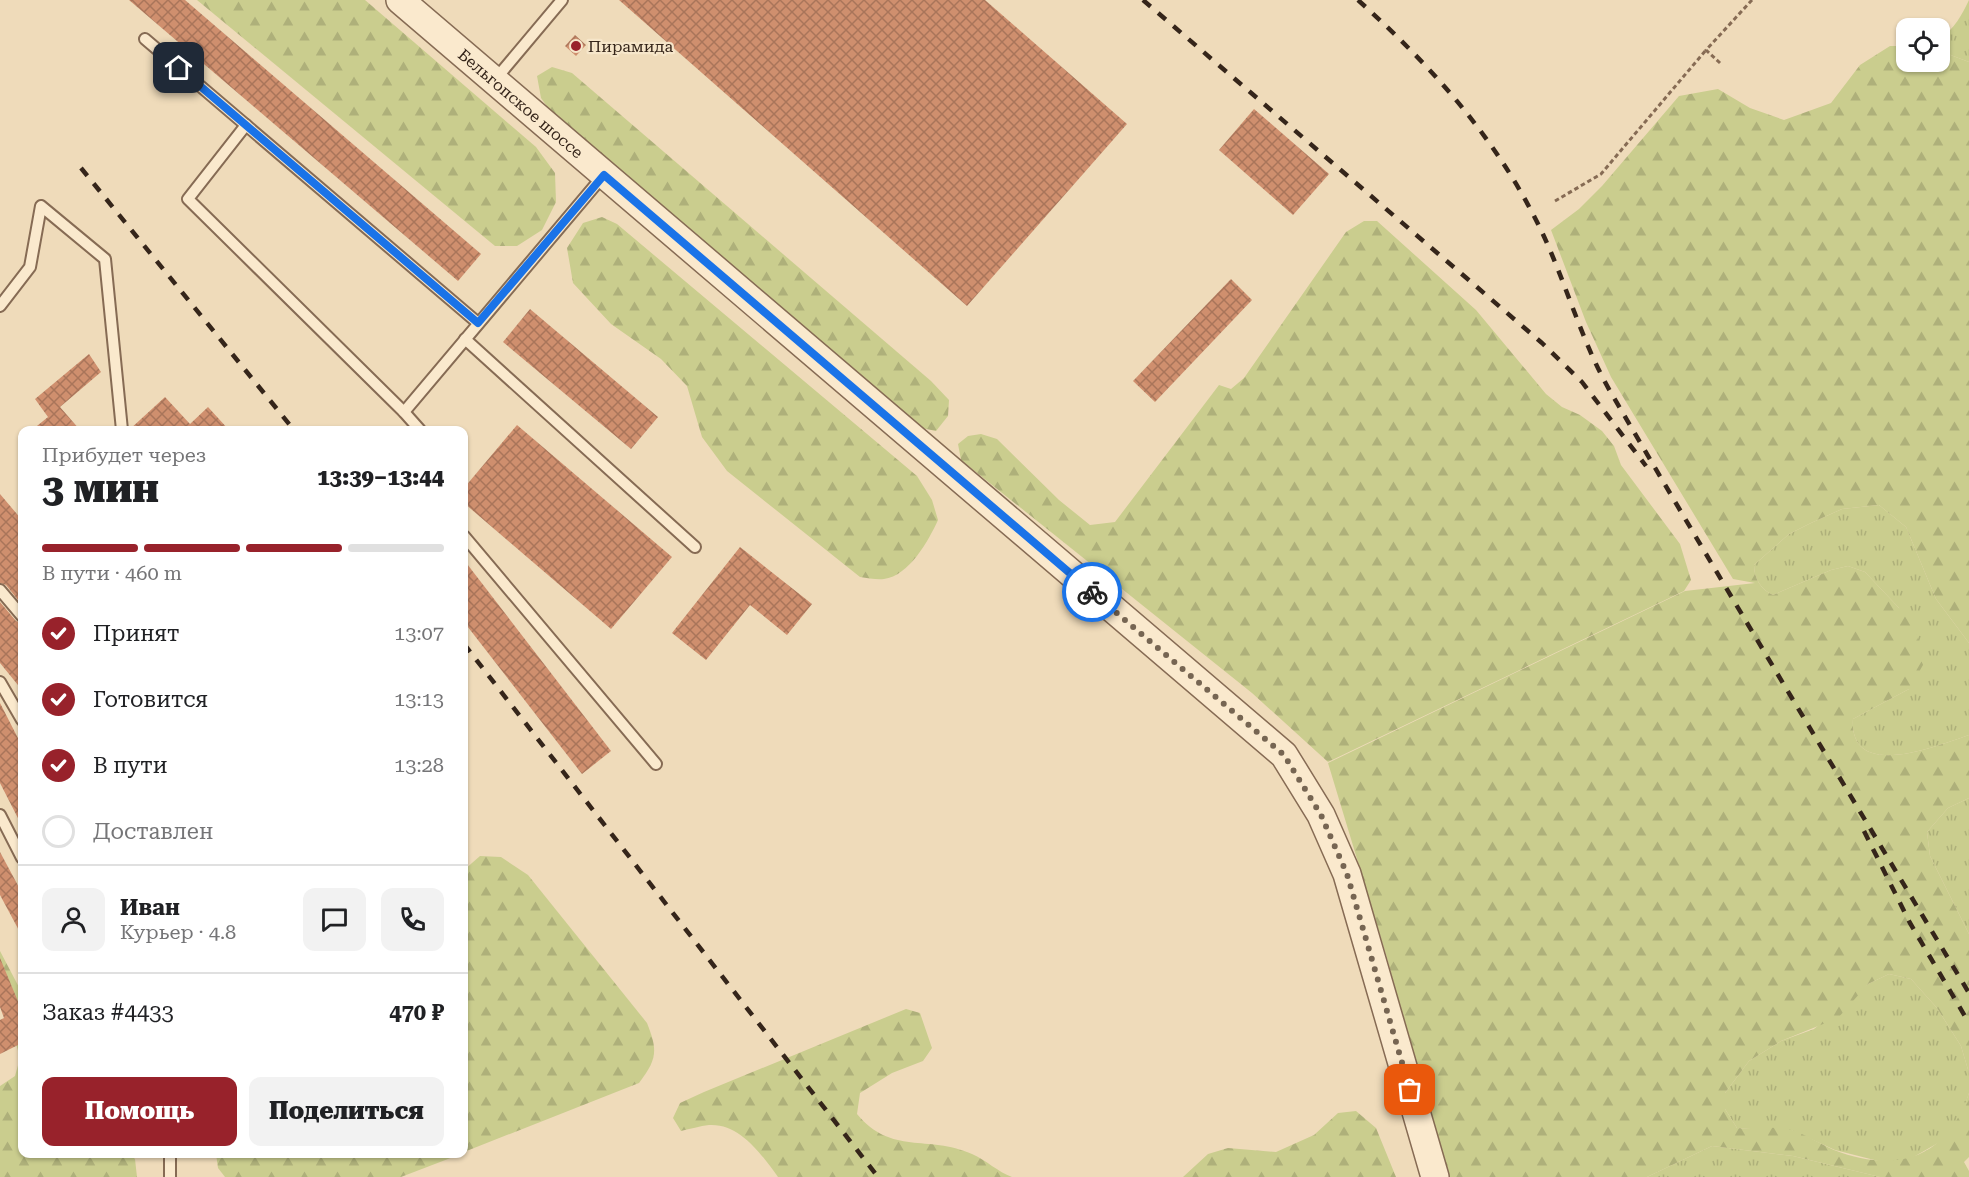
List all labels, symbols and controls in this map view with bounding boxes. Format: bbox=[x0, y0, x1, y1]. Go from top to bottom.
map controls bbox=[1896, 18, 1950, 72]
button: locate bbox=[1896, 18, 1950, 72]
place label: Пирамида bbox=[588, 37, 674, 56]
marker: Пирамида bbox=[569, 39, 583, 53]
pin bbox=[153, 42, 204, 93]
street label: Бельгопское шоссе bbox=[455, 45, 587, 162]
icon: home bbox=[162, 51, 195, 84]
text: Прибудет через bbox=[42, 443, 206, 467]
text: 13:39–13:44 bbox=[317, 465, 444, 490]
text: 3 мин bbox=[42, 466, 159, 512]
text: В пути · 460 m bbox=[42, 561, 182, 585]
courier bbox=[1062, 562, 1122, 622]
icon: bike bbox=[1076, 576, 1109, 609]
icon: check bbox=[42, 617, 75, 650]
text: Принят bbox=[93, 621, 180, 646]
text: 13:07 bbox=[394, 621, 444, 645]
icon: check bbox=[42, 683, 75, 716]
text: Готовится bbox=[93, 687, 208, 712]
text: 13:13 bbox=[394, 687, 444, 711]
icon: check bbox=[42, 749, 75, 782]
text: В пути bbox=[93, 753, 168, 778]
text: 13:28 bbox=[394, 753, 444, 777]
text: Доставлен bbox=[93, 819, 213, 844]
button: person bbox=[42, 888, 105, 951]
button: chat bbox=[303, 888, 366, 951]
button: phone bbox=[381, 888, 444, 951]
text: Иван bbox=[120, 895, 180, 920]
text: Курьер · 4.8 bbox=[120, 920, 236, 944]
text: Заказ #4433 bbox=[42, 1000, 174, 1025]
text: 470 ₽ bbox=[389, 1000, 444, 1025]
pin bbox=[1384, 1064, 1435, 1115]
icon: bag bbox=[1393, 1073, 1426, 1106]
button: Помощь bbox=[42, 1077, 237, 1146]
button: Поделиться bbox=[249, 1077, 444, 1146]

